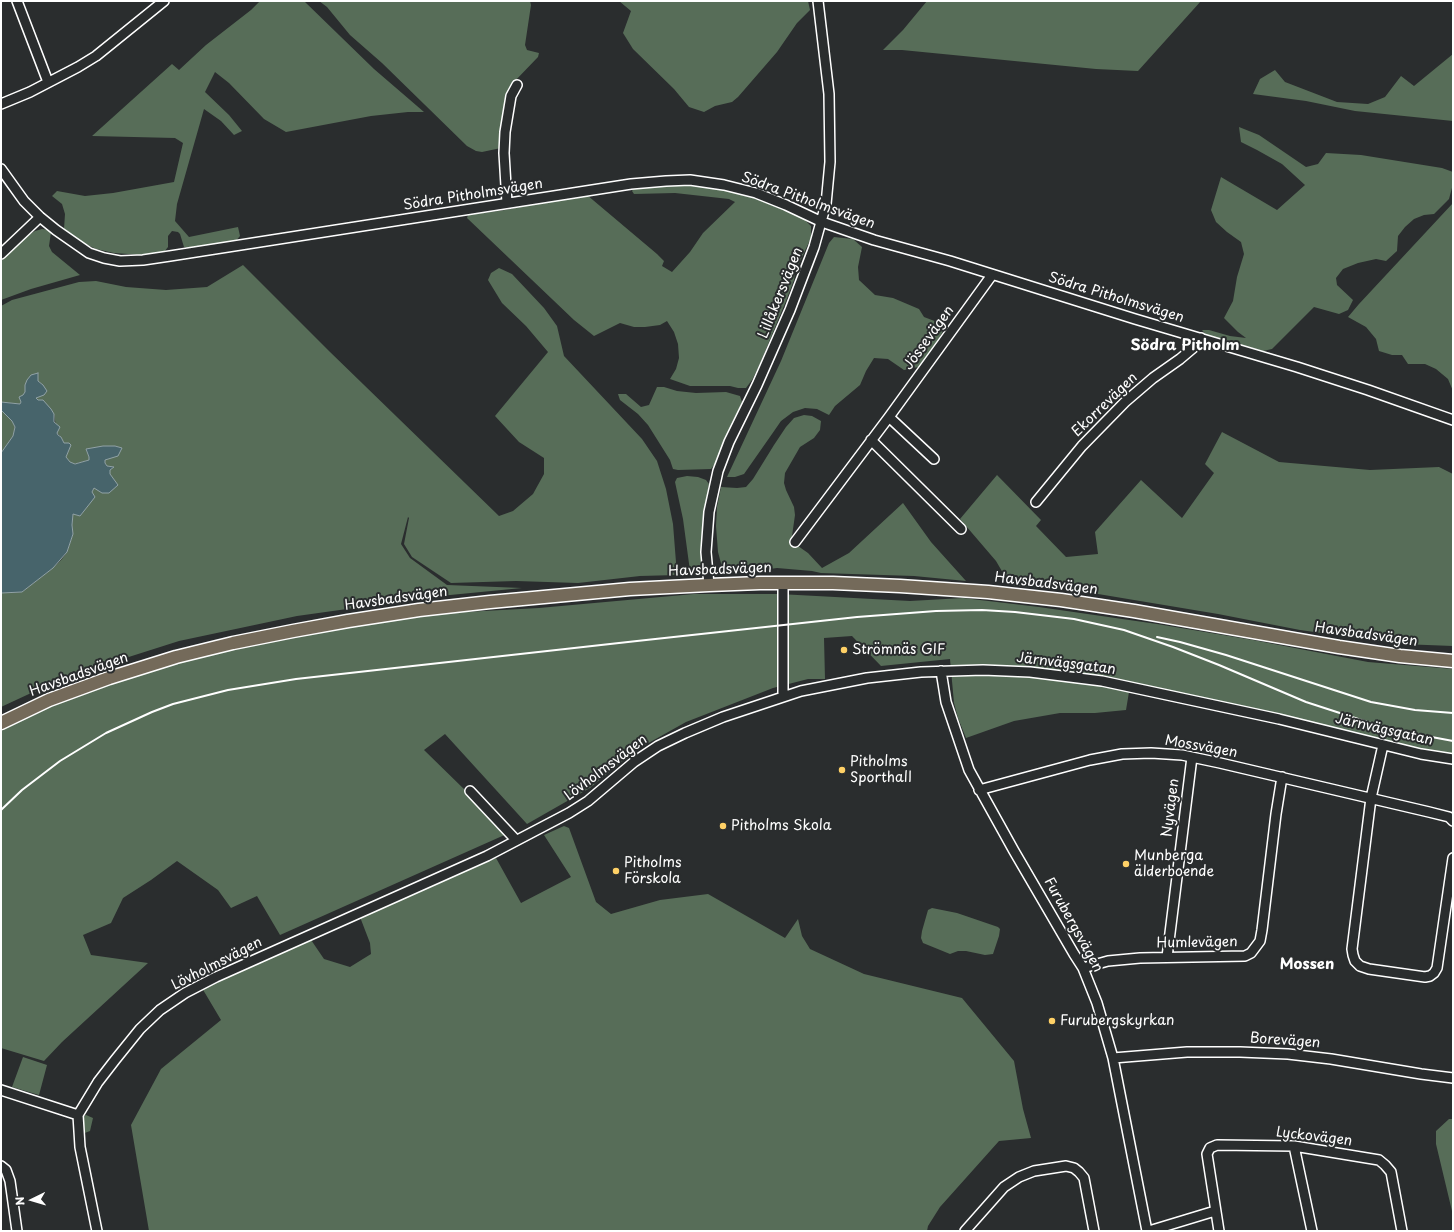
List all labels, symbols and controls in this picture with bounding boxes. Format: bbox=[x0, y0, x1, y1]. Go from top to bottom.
street label: Södra Pitholmsvägen bbox=[739, 169, 877, 233]
street label: Södra Pitholmsvägen bbox=[402, 176, 544, 214]
street label: Lillåkersvägen bbox=[755, 245, 807, 341]
street label: Södra Pitholmsvägen bbox=[1046, 269, 1186, 327]
street label: Jössevägen bbox=[900, 303, 958, 373]
district label: Södra Pitholm bbox=[1130, 337, 1240, 355]
street label: Ekorrevägen bbox=[1069, 370, 1141, 440]
street label: Havsbadsvägen bbox=[668, 560, 772, 580]
street label: Havsbadsvägen bbox=[994, 569, 1098, 599]
street label: Havsbadsvägen bbox=[343, 583, 449, 615]
street label: Havsbadsvägen bbox=[1313, 619, 1419, 651]
place label: Strömnäs GIF bbox=[852, 642, 945, 658]
marker: Strömnäs GIF bbox=[839, 645, 849, 655]
street label: Havsbadsvägen bbox=[27, 649, 131, 701]
street label: Järnvägsgatan bbox=[1015, 650, 1117, 678]
street label: Järnvägsgatan bbox=[1333, 711, 1435, 749]
street label: Lövholmsvägen bbox=[561, 731, 651, 805]
street label: Mossvägen bbox=[1163, 732, 1239, 762]
place label: Pitholms Sporthall bbox=[850, 754, 912, 786]
marker: Pitholms Sporthall bbox=[837, 765, 847, 775]
street label: Nyvägen bbox=[1159, 778, 1183, 838]
place label: Pitholms Skola bbox=[731, 818, 831, 834]
marker: Pitholms Skola bbox=[718, 821, 728, 831]
place label: Munberga älderboende bbox=[1134, 848, 1214, 880]
place label: Pitholms Förskola bbox=[624, 855, 681, 888]
marker: Munberga älderboende bbox=[1121, 859, 1131, 869]
marker: Pitholms Förskola bbox=[611, 866, 621, 876]
street label: Furubergsvägen bbox=[1040, 875, 1106, 975]
street label: Lövholmsvägen bbox=[169, 934, 265, 994]
street label: Humlevägen bbox=[1156, 934, 1238, 952]
district label: Mossen bbox=[1280, 956, 1334, 974]
place label: Furubergskyrkan bbox=[1060, 1013, 1174, 1029]
marker: Furubergskyrkan bbox=[1047, 1016, 1057, 1026]
street label: Borevägen bbox=[1249, 1030, 1321, 1052]
street label: Lyckovägen bbox=[1275, 1124, 1353, 1150]
north arrow bbox=[12, 1180, 52, 1220]
text: N bbox=[11, 1196, 28, 1206]

